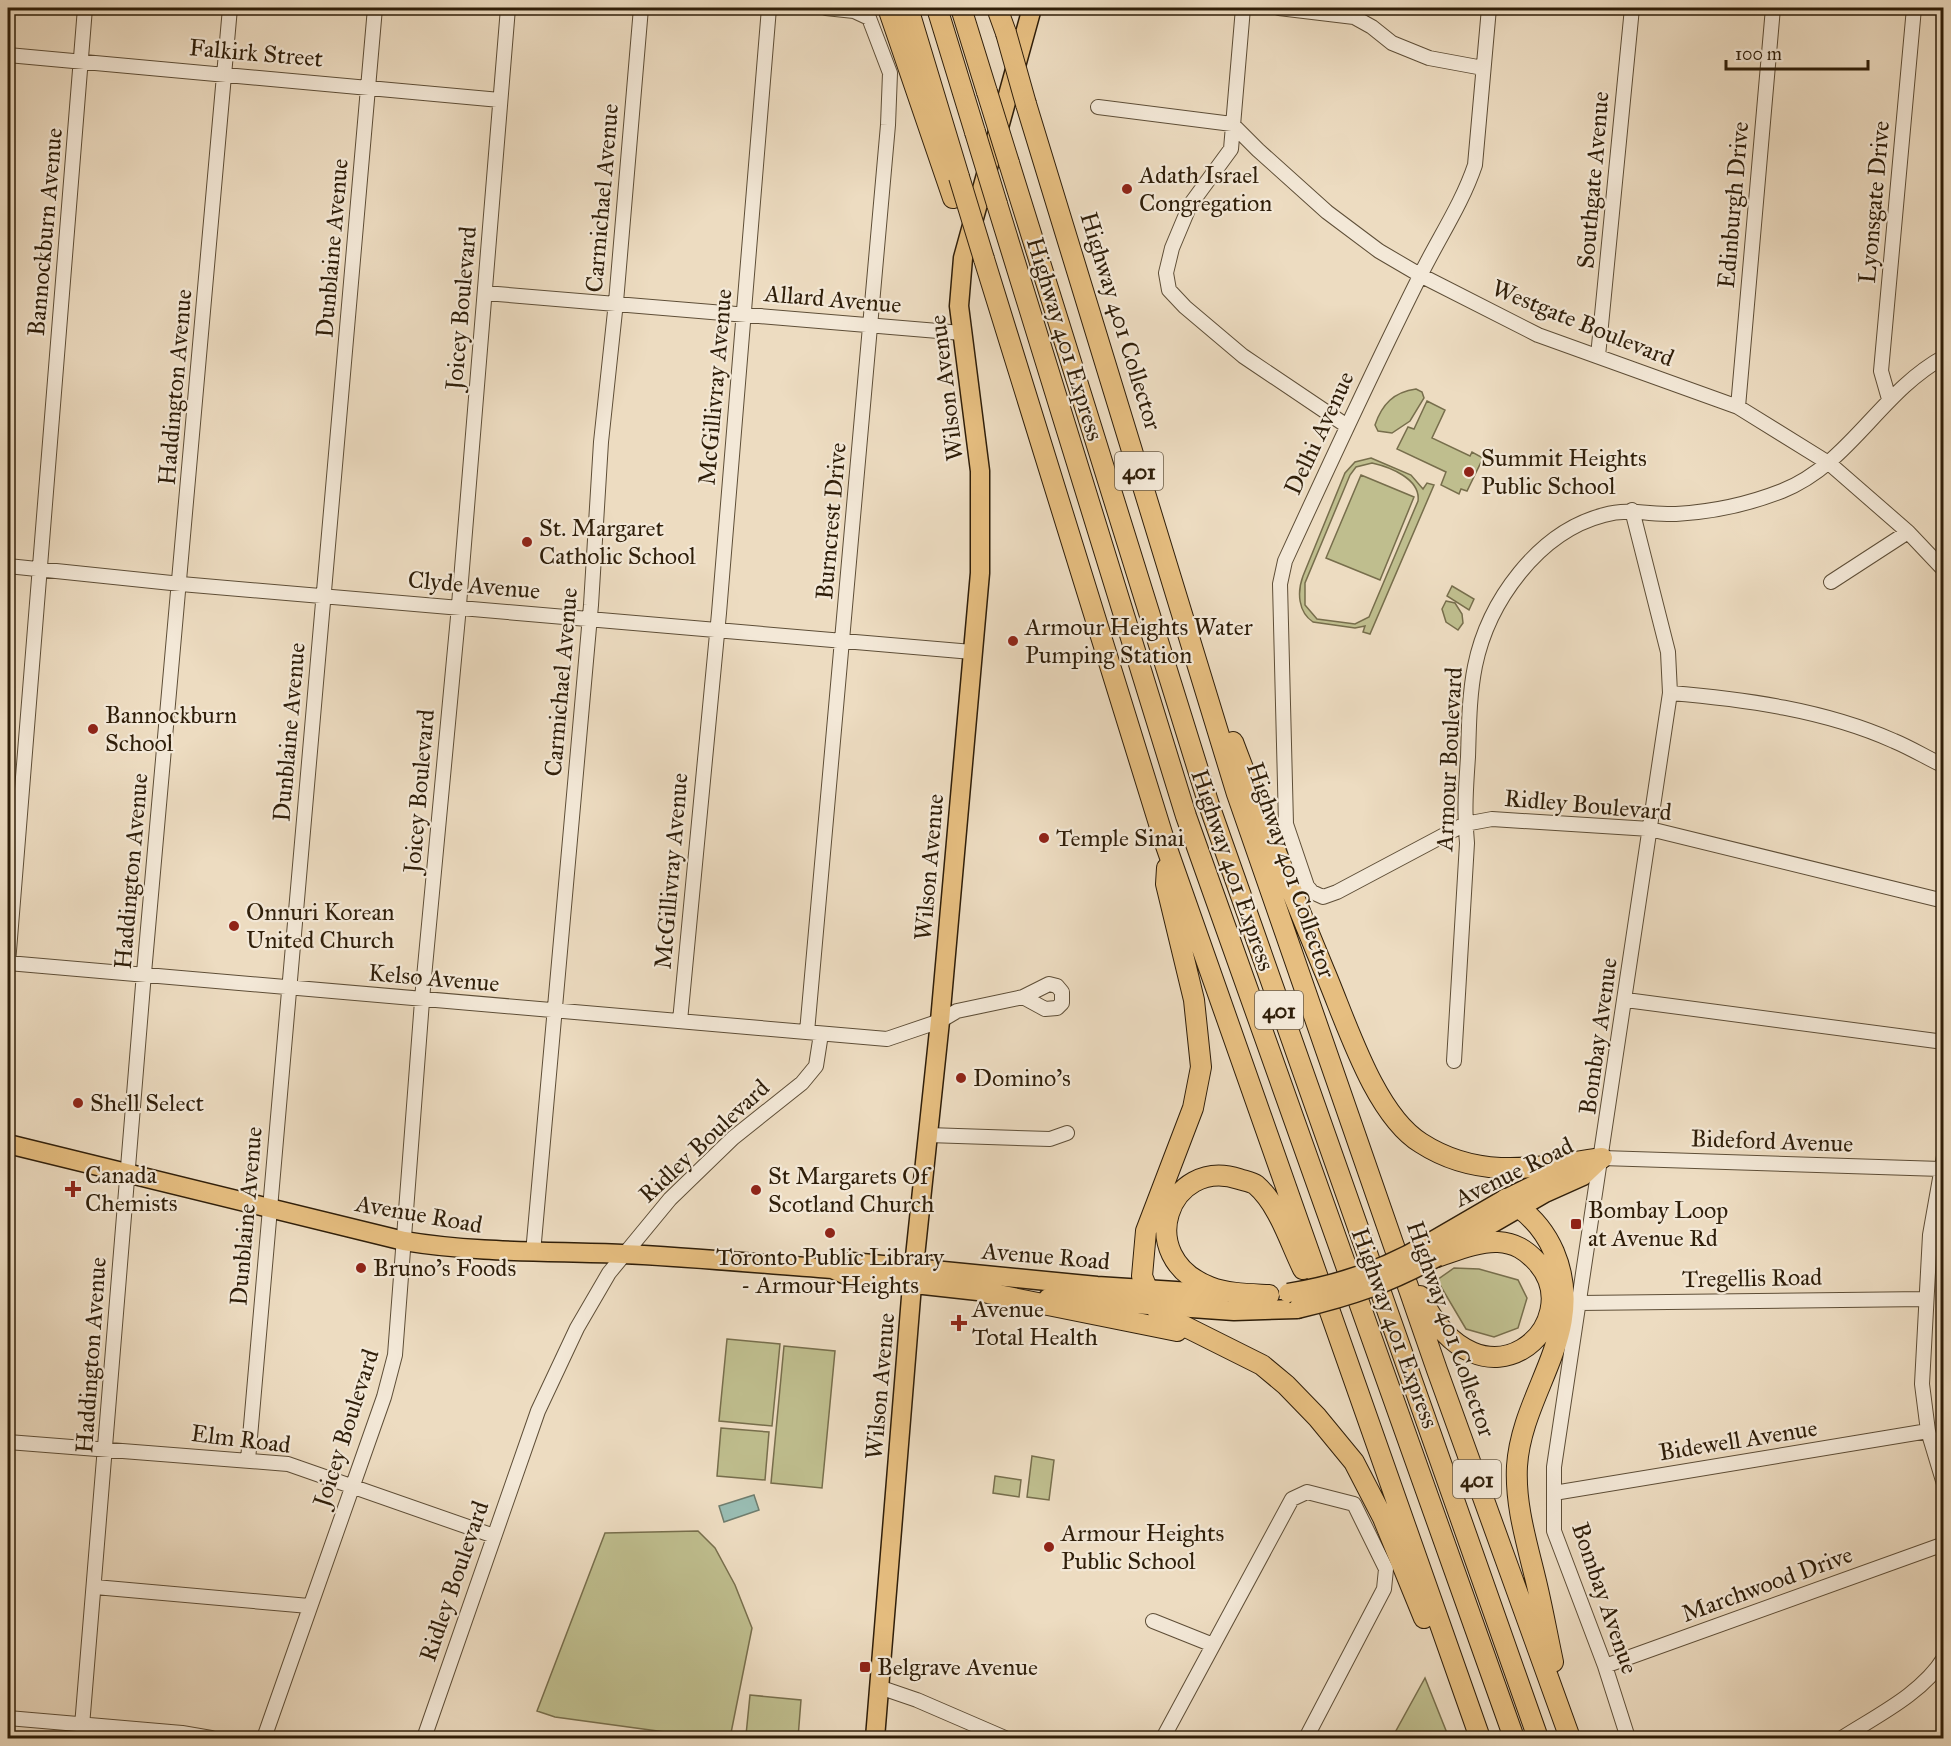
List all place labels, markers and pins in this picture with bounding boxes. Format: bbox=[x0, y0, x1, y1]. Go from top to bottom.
place label: Adath Israel Congregation bbox=[1138, 160, 1272, 218]
marker: Adath Israel Congregation bbox=[1120, 182, 1134, 196]
place label: Summit Heights Public School bbox=[1481, 443, 1647, 501]
marker: Summit Heights Public School bbox=[1462, 465, 1476, 479]
place label: St. Margaret Catholic School bbox=[539, 513, 696, 571]
marker: St. Margaret Catholic School bbox=[520, 535, 534, 549]
place label: Armour Heights Water Pumping Station bbox=[1024, 612, 1253, 670]
marker: Armour Heights Water Pumping Station bbox=[1006, 634, 1020, 648]
place label: Bannockburn School bbox=[105, 700, 237, 758]
marker: Bannockburn School bbox=[86, 722, 100, 736]
place label: Temple Sinai bbox=[1056, 823, 1185, 853]
marker: Temple Sinai bbox=[1037, 831, 1051, 845]
place label: Onnuri Korean United Church bbox=[246, 897, 395, 955]
marker: Onnuri Korean United Church bbox=[227, 919, 241, 933]
place label: Domino's bbox=[973, 1063, 1071, 1093]
marker: Domino's bbox=[954, 1071, 968, 1085]
place label: Shell Select bbox=[90, 1088, 205, 1118]
marker: Shell Select bbox=[71, 1096, 85, 1110]
place label: Canada Chemists bbox=[85, 1160, 177, 1218]
place label: St Margarets Of Scotland Church bbox=[768, 1161, 934, 1219]
marker: Canada Chemists bbox=[66, 1182, 80, 1196]
marker: St Margarets Of Scotland Church bbox=[749, 1183, 763, 1197]
place label: Bombay Loop at Avenue Rd bbox=[1588, 1195, 1728, 1253]
marker: Bombay Loop at Avenue Rd bbox=[1569, 1217, 1583, 1231]
marker: Toronto Public Library - Armour Heights bbox=[823, 1226, 837, 1240]
place label: Toronto Public Library - Armour Heights bbox=[716, 1242, 945, 1300]
place label: Bruno's Foods bbox=[373, 1253, 516, 1283]
marker: Bruno's Foods bbox=[354, 1261, 368, 1275]
place label: Avenue Total Health bbox=[971, 1294, 1098, 1352]
marker: Avenue Total Health bbox=[950, 1314, 968, 1332]
place label: Armour Heights Public School bbox=[1060, 1518, 1224, 1576]
marker: Armour Heights Public School bbox=[1042, 1540, 1056, 1554]
place label: Belgrave Avenue bbox=[877, 1652, 1038, 1682]
marker: Belgrave Avenue bbox=[858, 1660, 872, 1674]

